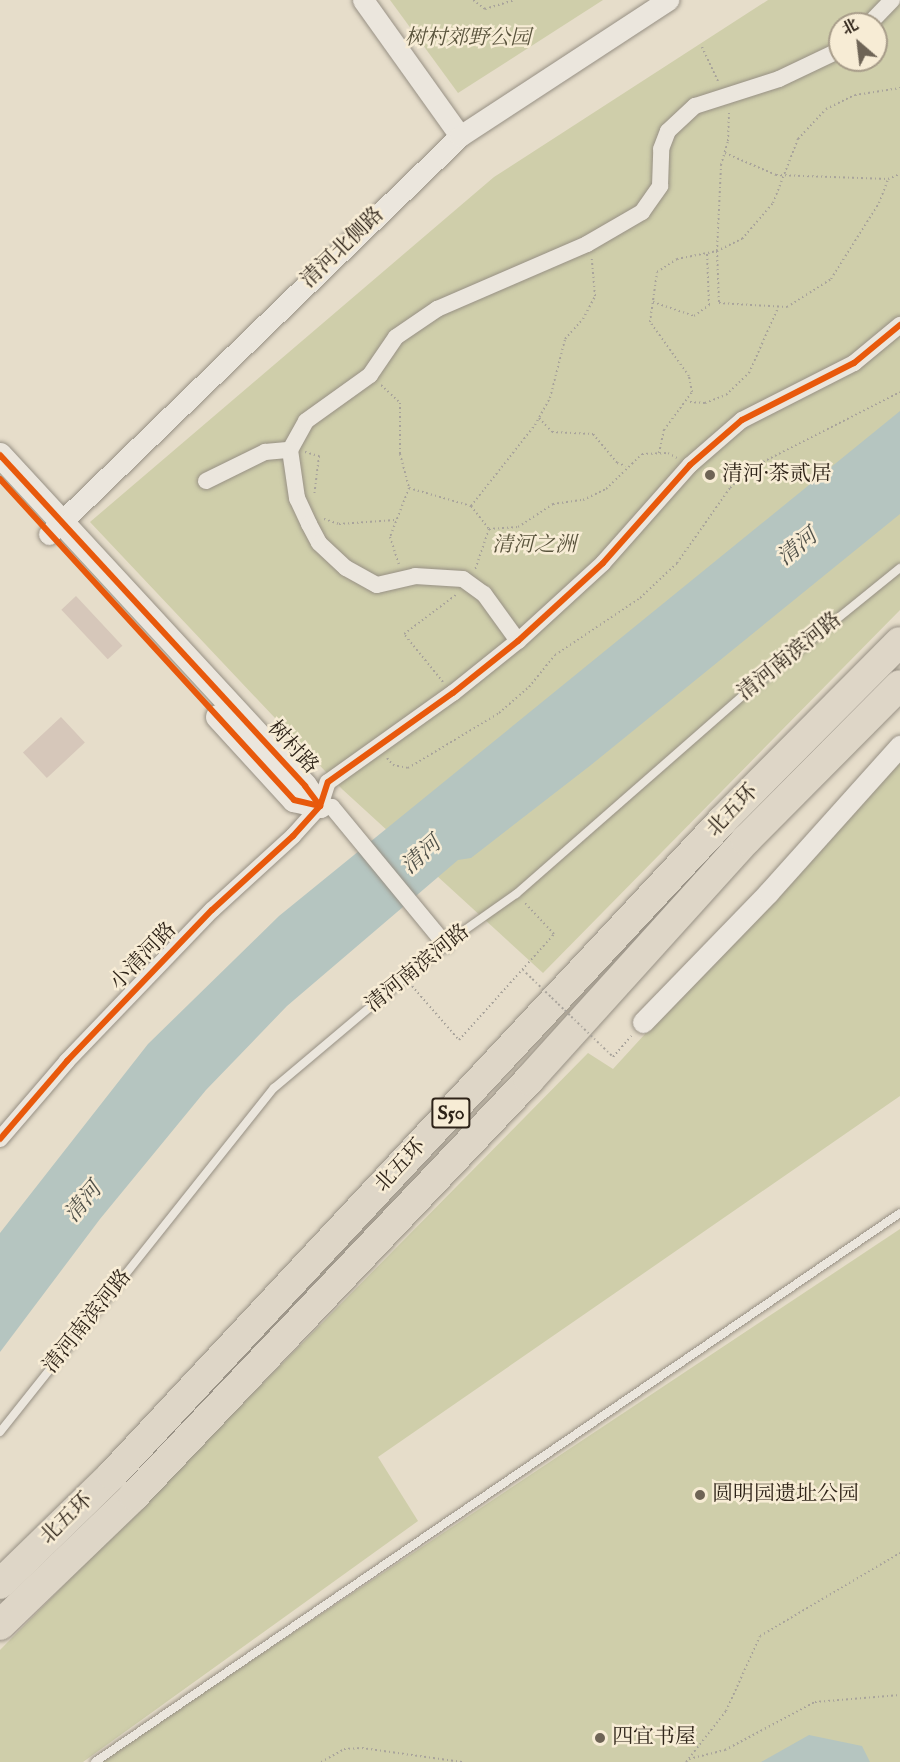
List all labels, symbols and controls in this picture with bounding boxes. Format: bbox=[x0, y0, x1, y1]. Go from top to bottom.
north arrow bbox=[828, 12, 888, 72]
text: 北 bbox=[839, 15, 862, 40]
park label: 树村郊野公园 bbox=[405, 26, 531, 52]
street label: 清河北侧路 bbox=[296, 202, 390, 294]
place label: 清河·茶贰居 bbox=[722, 462, 832, 488]
marker: 清河·茶贰居 bbox=[703, 468, 717, 482]
water label: 清河 bbox=[773, 524, 823, 572]
park label: 清河之洲 bbox=[492, 533, 576, 559]
street label: 清河南滨河路 bbox=[733, 608, 847, 706]
street label: 树村路 bbox=[261, 716, 323, 780]
street label: 北五环 bbox=[702, 780, 764, 842]
water label: 清河 bbox=[397, 831, 447, 881]
street label: 小清河路 bbox=[106, 918, 182, 996]
street label: 清河南滨河路 bbox=[361, 920, 475, 1018]
road number: S50 bbox=[430, 1096, 472, 1130]
street label: 北五环 bbox=[370, 1134, 432, 1198]
water label: 清河 bbox=[60, 1178, 108, 1228]
street label: 清河南滨河路 bbox=[39, 1265, 137, 1379]
place label: 圆明园遗址公园 bbox=[712, 1482, 859, 1508]
street label: 北五环 bbox=[36, 1488, 98, 1550]
marker: 圆明园遗址公园 bbox=[693, 1488, 707, 1502]
place label: 四宜书屋 bbox=[612, 1725, 696, 1751]
marker: 四宜书屋 bbox=[593, 1731, 607, 1745]

